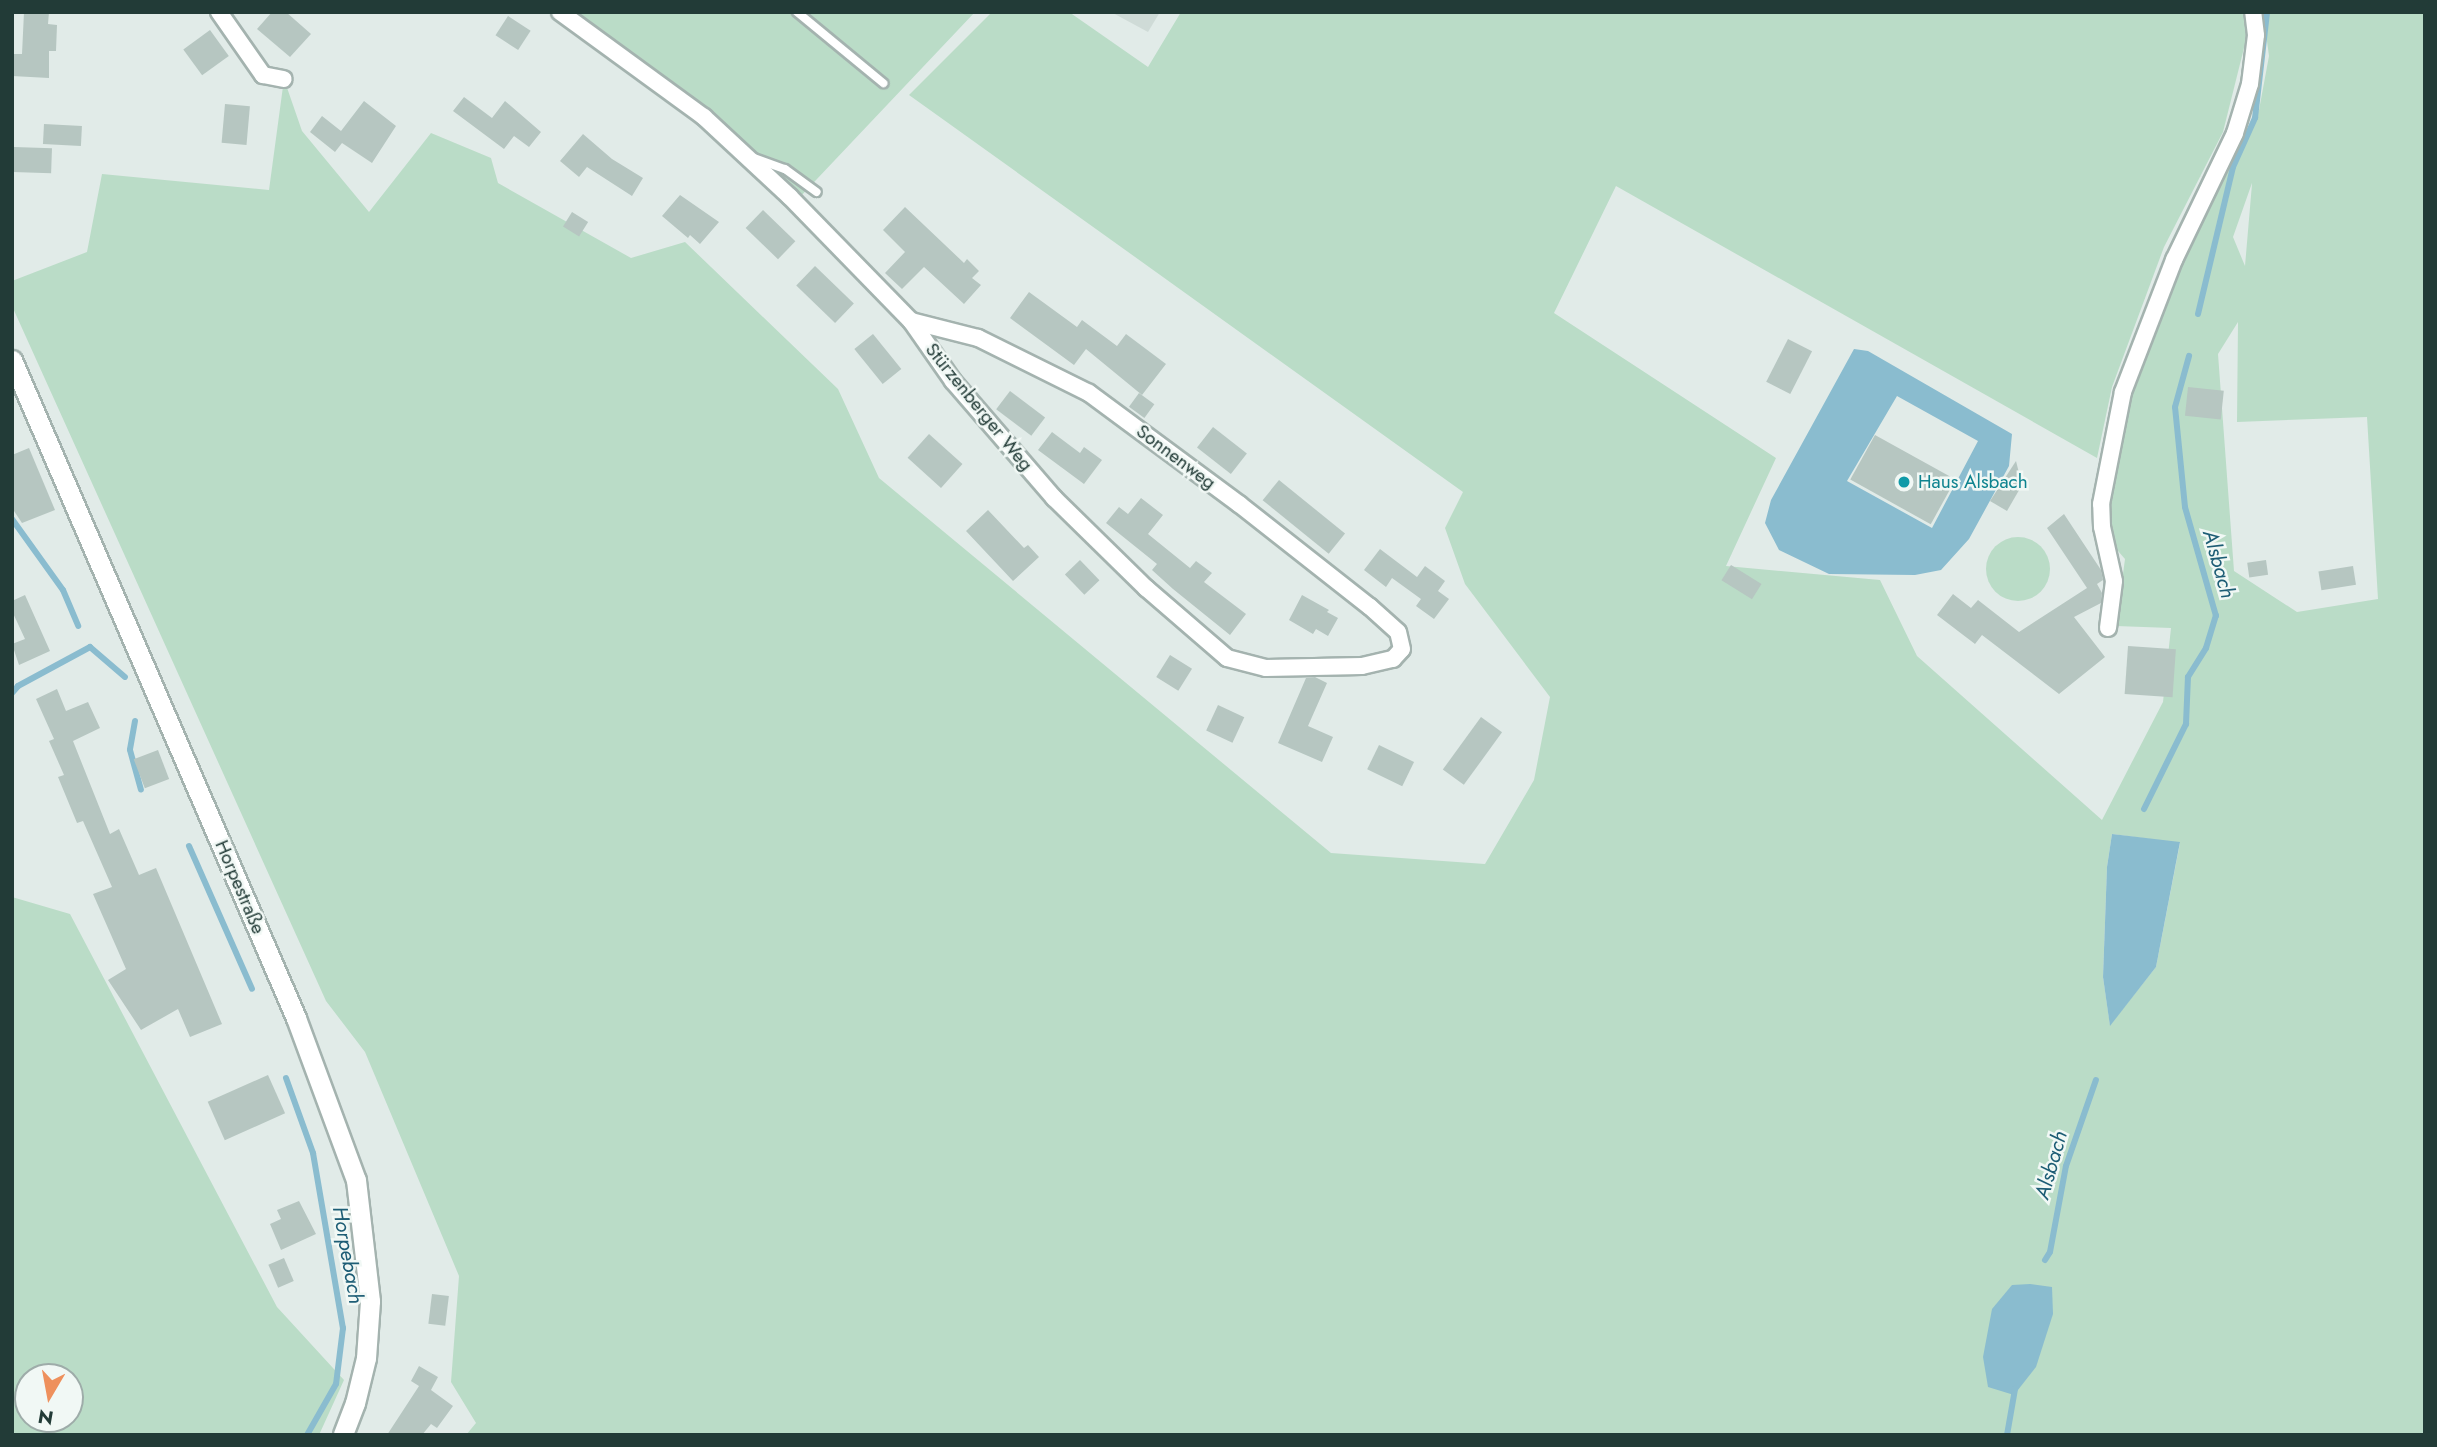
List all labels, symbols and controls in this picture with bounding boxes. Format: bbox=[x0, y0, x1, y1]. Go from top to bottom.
street label: Stürzenberger Weg bbox=[920, 338, 1038, 476]
street label: Sonnenweg bbox=[1132, 420, 1220, 494]
place label: Haus Alsbach bbox=[1918, 471, 2028, 493]
marker: Haus Alsbach bbox=[1896, 474, 1912, 490]
water label: Alsbach bbox=[2197, 527, 2241, 601]
street label: Horpestraße bbox=[210, 837, 270, 937]
water label: Alsbach bbox=[2029, 1128, 2073, 1202]
water label: Horpebach bbox=[327, 1204, 369, 1306]
north arrow bbox=[14, 1363, 84, 1433]
text: N bbox=[36, 1403, 55, 1432]

